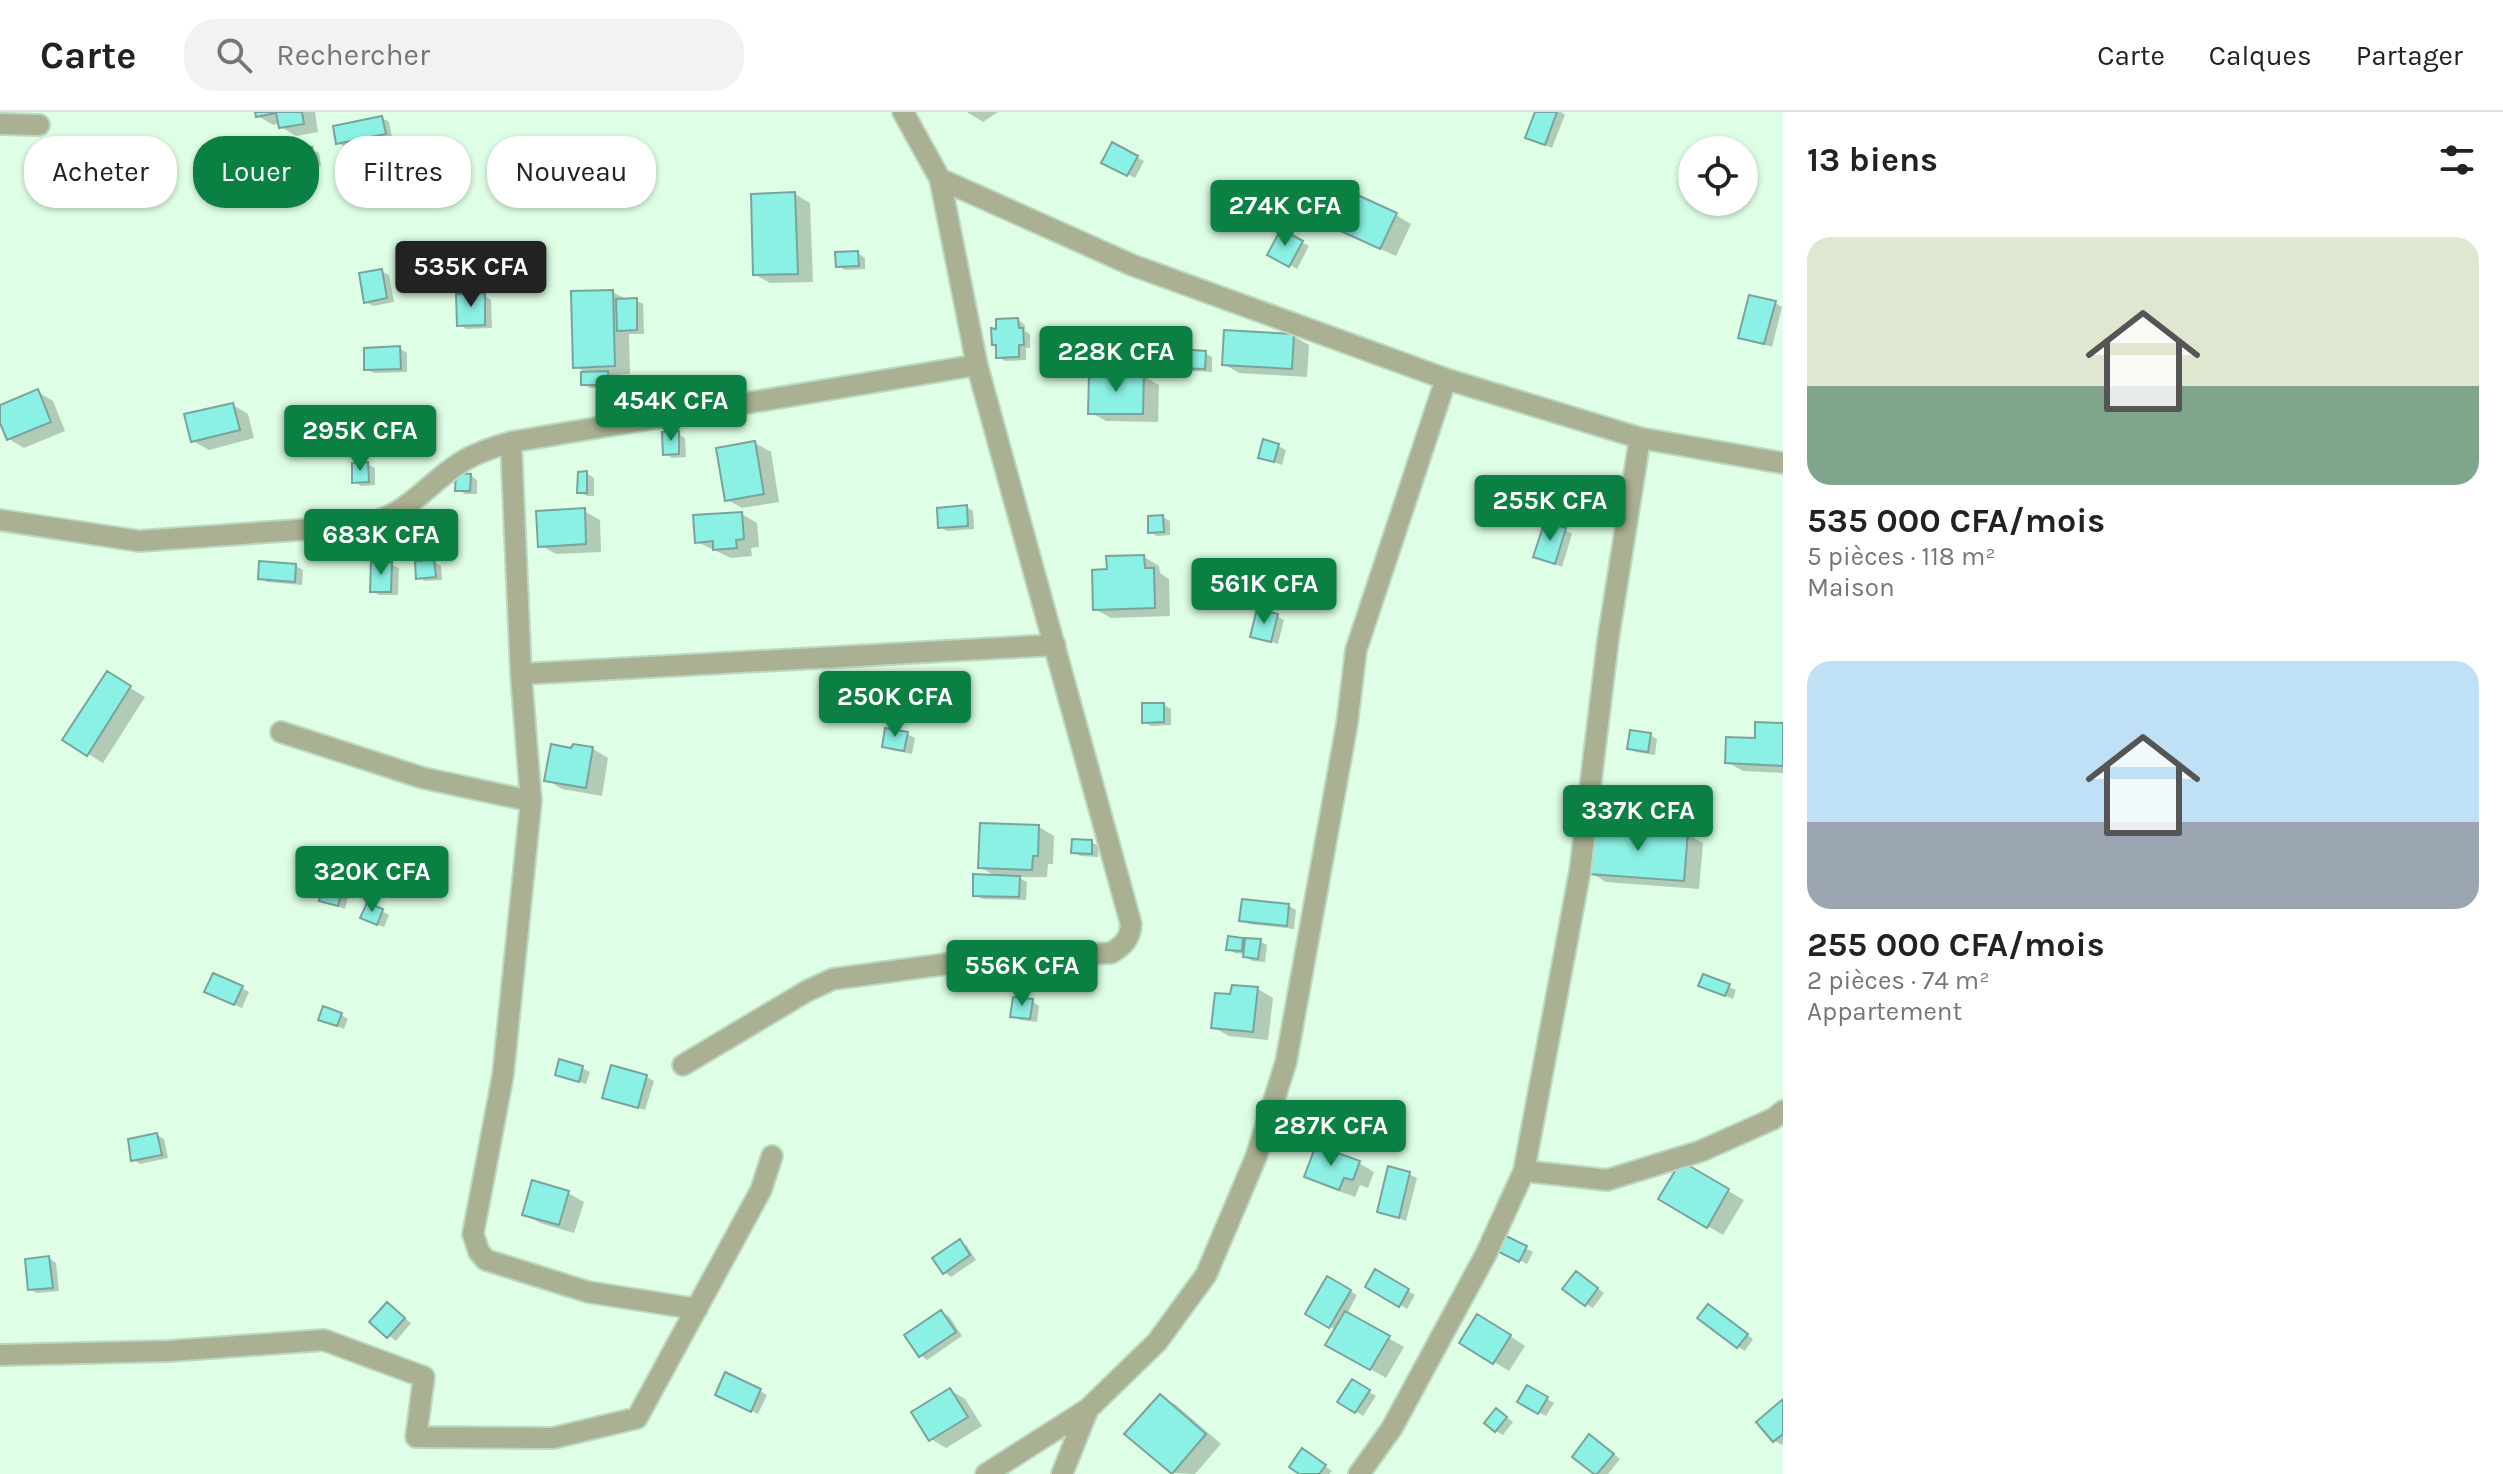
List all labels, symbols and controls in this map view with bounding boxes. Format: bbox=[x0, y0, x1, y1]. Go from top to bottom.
search box bbox=[184, 19, 744, 91]
text: Carte bbox=[40, 33, 136, 78]
icon: search bbox=[212, 33, 256, 77]
text: Rechercher bbox=[276, 37, 430, 73]
text: Carte bbox=[2097, 39, 2165, 72]
text: Calques bbox=[2209, 39, 2312, 72]
text: Partager bbox=[2356, 39, 2463, 72]
chip: Acheter bbox=[24, 136, 177, 208]
chip: Louer bbox=[193, 136, 319, 208]
chip: Filtres bbox=[335, 136, 471, 208]
chip: Nouveau bbox=[487, 136, 656, 208]
map controls bbox=[1678, 136, 1758, 216]
button: locate bbox=[1678, 136, 1758, 216]
icon: filters bbox=[2435, 138, 2479, 182]
text: 13 biens bbox=[1807, 140, 1938, 180]
pin: 274K CFA bbox=[1202, 180, 1368, 248]
text: 274K CFA bbox=[1229, 190, 1341, 221]
pin: 535K CFA bbox=[388, 241, 554, 309]
text: 535K CFA bbox=[413, 251, 529, 282]
icon: home bbox=[2071, 289, 2215, 433]
pin: 228K CFA bbox=[1033, 326, 1199, 394]
text: 228K CFA bbox=[1057, 336, 1175, 367]
pin: 454K CFA bbox=[588, 375, 754, 443]
text: 454K CFA bbox=[614, 385, 728, 416]
pin: 295K CFA bbox=[277, 405, 443, 473]
text: 295K CFA bbox=[302, 415, 418, 446]
pin: 255K CFA bbox=[1467, 475, 1633, 543]
text: 255K CFA bbox=[1493, 485, 1607, 516]
text: 535 000 CFA/mois bbox=[1807, 501, 2105, 541]
pin: 683K CFA bbox=[298, 509, 464, 577]
text: 683K CFA bbox=[322, 519, 440, 550]
text: 5 pièces · 118 m² bbox=[1807, 541, 1996, 572]
pin: 561K CFA bbox=[1181, 558, 1347, 626]
text: 561K CFA bbox=[1209, 568, 1319, 599]
text: Maison bbox=[1807, 572, 1895, 603]
pin: 250K CFA bbox=[812, 671, 978, 739]
text: 250K CFA bbox=[837, 681, 953, 712]
icon: home bbox=[2071, 713, 2215, 857]
pin: 337K CFA bbox=[1555, 785, 1721, 853]
text: 337K CFA bbox=[1581, 795, 1695, 826]
pin: 320K CFA bbox=[289, 846, 455, 914]
text: 320K CFA bbox=[313, 856, 431, 887]
text: 255 000 CFA/mois bbox=[1807, 925, 2105, 965]
pin: 556K CFA bbox=[939, 940, 1105, 1008]
text: 556K CFA bbox=[965, 950, 1079, 981]
text: 2 pièces · 74 m² bbox=[1807, 965, 1990, 996]
text: Appartement bbox=[1807, 996, 1962, 1027]
pin: 287K CFA bbox=[1248, 1100, 1414, 1168]
text: 287K CFA bbox=[1274, 1110, 1388, 1141]

